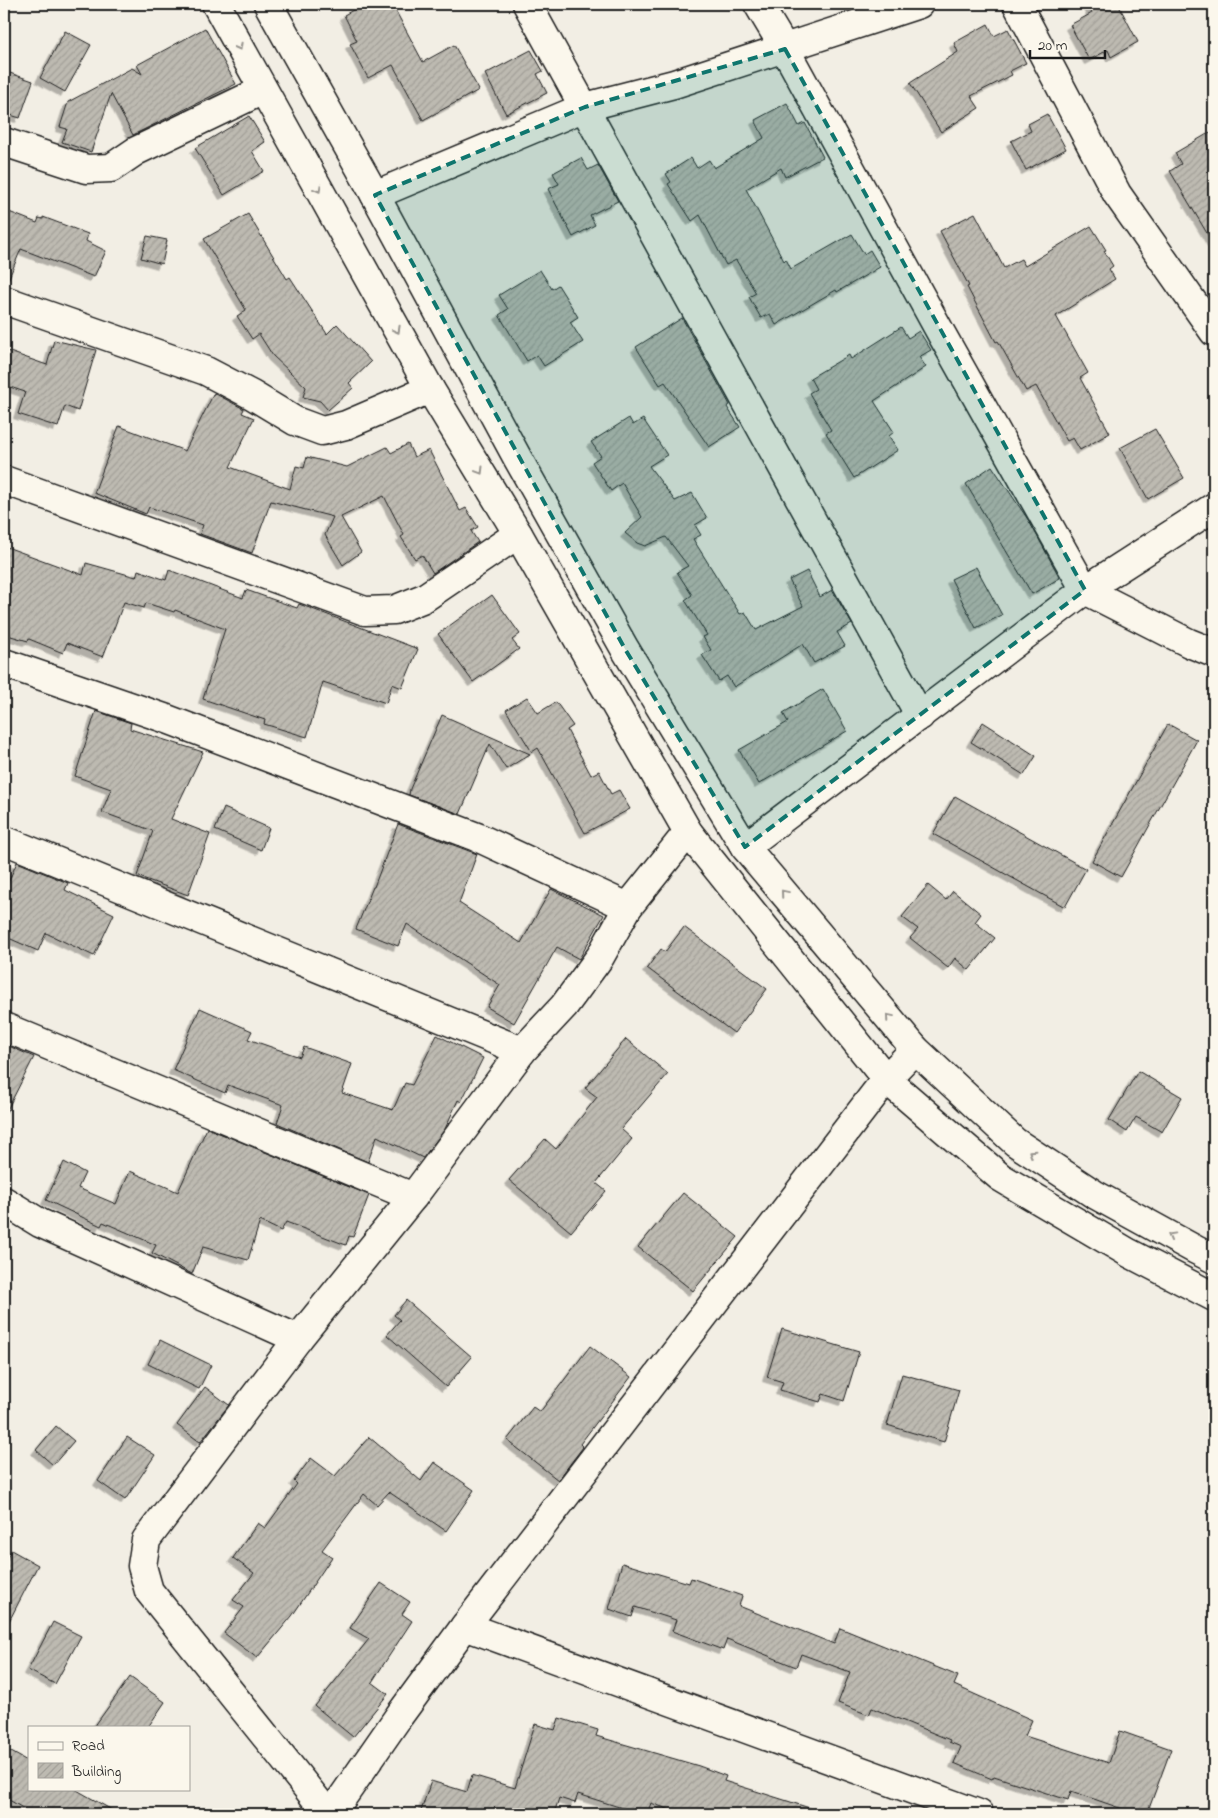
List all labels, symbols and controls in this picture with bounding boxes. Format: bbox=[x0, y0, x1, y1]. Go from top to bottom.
scale bar bbox=[1030, 28, 1106, 60]
text: 20 m bbox=[1038, 35, 1068, 57]
one-way arrow bbox=[233, 41, 243, 50]
one-way arrow bbox=[312, 183, 322, 192]
one-way arrow bbox=[391, 325, 401, 334]
one-way arrow bbox=[473, 465, 483, 474]
one-way arrow bbox=[782, 890, 790, 899]
one-way arrow bbox=[885, 1014, 894, 1023]
one-way arrow bbox=[1028, 1150, 1037, 1159]
one-way arrow bbox=[1167, 1233, 1176, 1243]
legend bbox=[28, 1726, 190, 1790]
text: Road bbox=[72, 1735, 105, 1757]
text: Building bbox=[71, 1761, 121, 1784]

